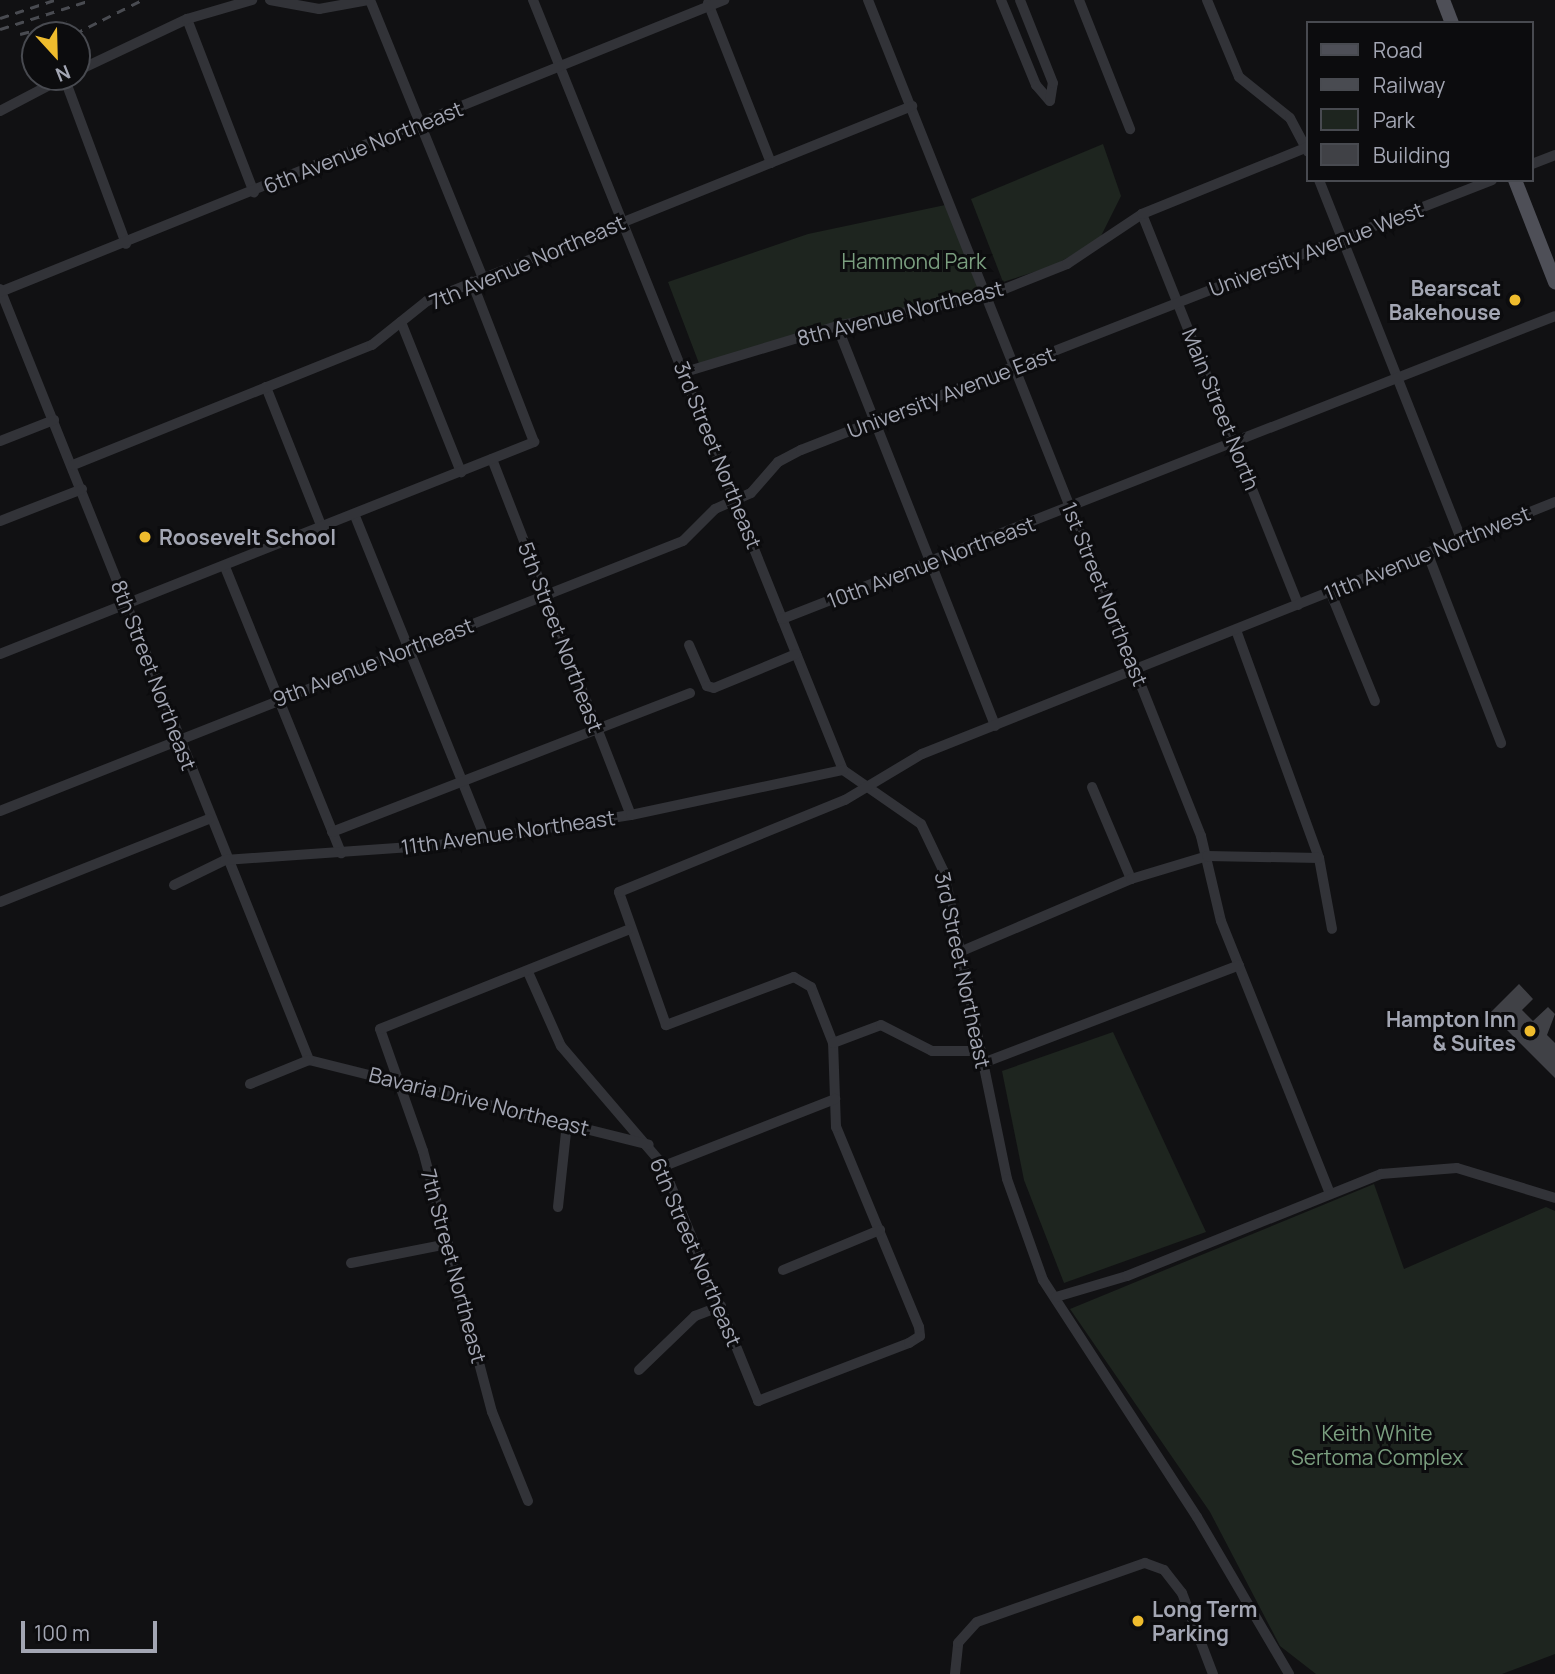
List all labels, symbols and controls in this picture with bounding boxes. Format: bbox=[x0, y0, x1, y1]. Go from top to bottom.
north arrow bbox=[21, 21, 91, 91]
legend bbox=[1306, 21, 1534, 182]
text: Road bbox=[1373, 36, 1423, 64]
text: N bbox=[52, 59, 74, 88]
text: Railway bbox=[1373, 71, 1445, 99]
street label: 6th Avenue Northeast bbox=[260, 95, 466, 199]
text: Park bbox=[1373, 106, 1415, 134]
text: Building bbox=[1373, 141, 1450, 169]
street label: University Avenue West bbox=[1205, 197, 1427, 301]
street label: 7th Avenue Northeast bbox=[425, 209, 629, 315]
park label: Hammond Park bbox=[842, 248, 986, 274]
street label: 8th Avenue Northeast bbox=[794, 275, 1006, 351]
place label: Bearscat Bakehouse bbox=[1389, 275, 1501, 325]
marker: Bearscat Bakehouse bbox=[1507, 292, 1523, 308]
street label: Main Street North bbox=[1177, 325, 1265, 493]
street label: University Avenue East bbox=[844, 341, 1058, 443]
street label: 3rd Street Northeast bbox=[669, 358, 767, 552]
street label: 1st Street Northeast bbox=[1057, 498, 1153, 690]
street label: 11th Avenue Northwest bbox=[1320, 500, 1534, 606]
street label: 10th Avenue Northeast bbox=[824, 511, 1038, 613]
place label: Roosevelt School bbox=[159, 524, 336, 550]
marker: Roosevelt School bbox=[137, 529, 153, 545]
street label: 5th Street Northeast bbox=[513, 538, 609, 736]
street label: 8th Street Northeast bbox=[106, 576, 202, 774]
street label: 9th Avenue Northeast bbox=[269, 612, 477, 712]
street label: 11th Avenue Northeast bbox=[399, 804, 617, 860]
street label: 3rd Street Northeast bbox=[930, 870, 996, 1070]
place label: Hampton Inn & Suites bbox=[1386, 1006, 1516, 1056]
marker: Hampton Inn & Suites bbox=[1522, 1023, 1538, 1039]
street label: Bavaria Drive Northeast bbox=[366, 1061, 592, 1141]
street label: 6th Street Northeast bbox=[645, 1154, 747, 1350]
street label: 7th Street Northeast bbox=[416, 1166, 492, 1366]
park label: Keith White Sertoma Complex bbox=[1291, 1420, 1463, 1470]
place label: Long Term Parking bbox=[1152, 1596, 1257, 1646]
scale bar bbox=[24, 1608, 161, 1652]
marker: Long Term Parking bbox=[1130, 1613, 1146, 1629]
text: 100 m bbox=[34, 1619, 90, 1647]

